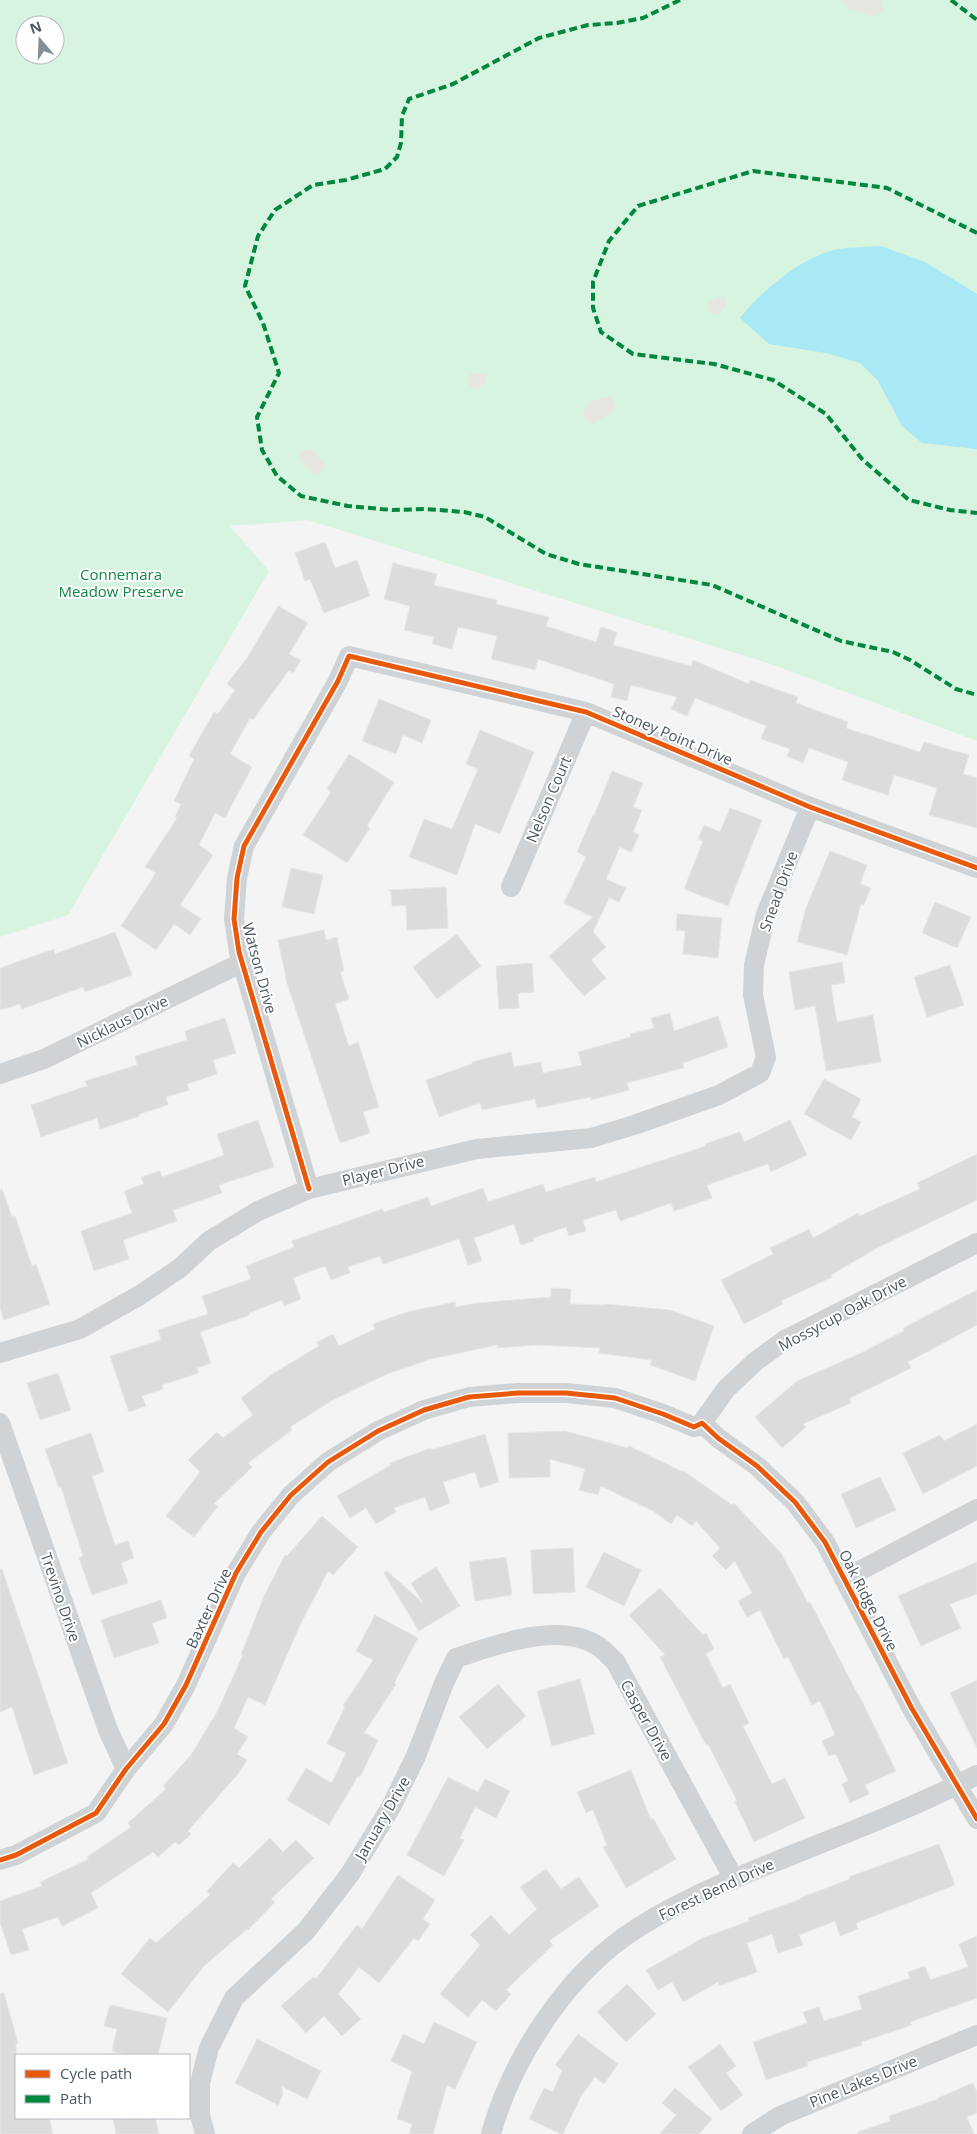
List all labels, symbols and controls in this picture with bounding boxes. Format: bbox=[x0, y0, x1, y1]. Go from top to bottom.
north arrow bbox=[15, 15, 65, 65]
text: N bbox=[27, 16, 44, 38]
park label: Connemara Meadow Preserve bbox=[58, 564, 184, 601]
street label: Stoney Point Drive bbox=[610, 701, 736, 769]
street label: Nelson Court bbox=[521, 753, 575, 845]
street label: Snead Drive bbox=[754, 848, 802, 934]
street label: Watson Drive bbox=[238, 920, 282, 1016]
street label: Nicklaus Drive bbox=[73, 990, 171, 1052]
street label: Player Drive bbox=[340, 1150, 426, 1190]
street label: Mossycup Oak Drive bbox=[774, 1271, 910, 1355]
street label: Oak Ridge Drive bbox=[835, 1546, 903, 1654]
street label: Trevino Drive bbox=[36, 1550, 86, 1644]
street label: Baxter Drive bbox=[181, 1565, 235, 1651]
street label: Casper Drive bbox=[617, 1676, 677, 1764]
street label: January Drive bbox=[349, 1773, 414, 1865]
street label: Forest Bend Drive bbox=[655, 1854, 777, 1924]
street label: Pine Lakes Drive bbox=[806, 2050, 920, 2112]
legend bbox=[15, 2054, 190, 2119]
text: Cycle path bbox=[60, 2063, 132, 2083]
text: Path bbox=[60, 2088, 92, 2108]

